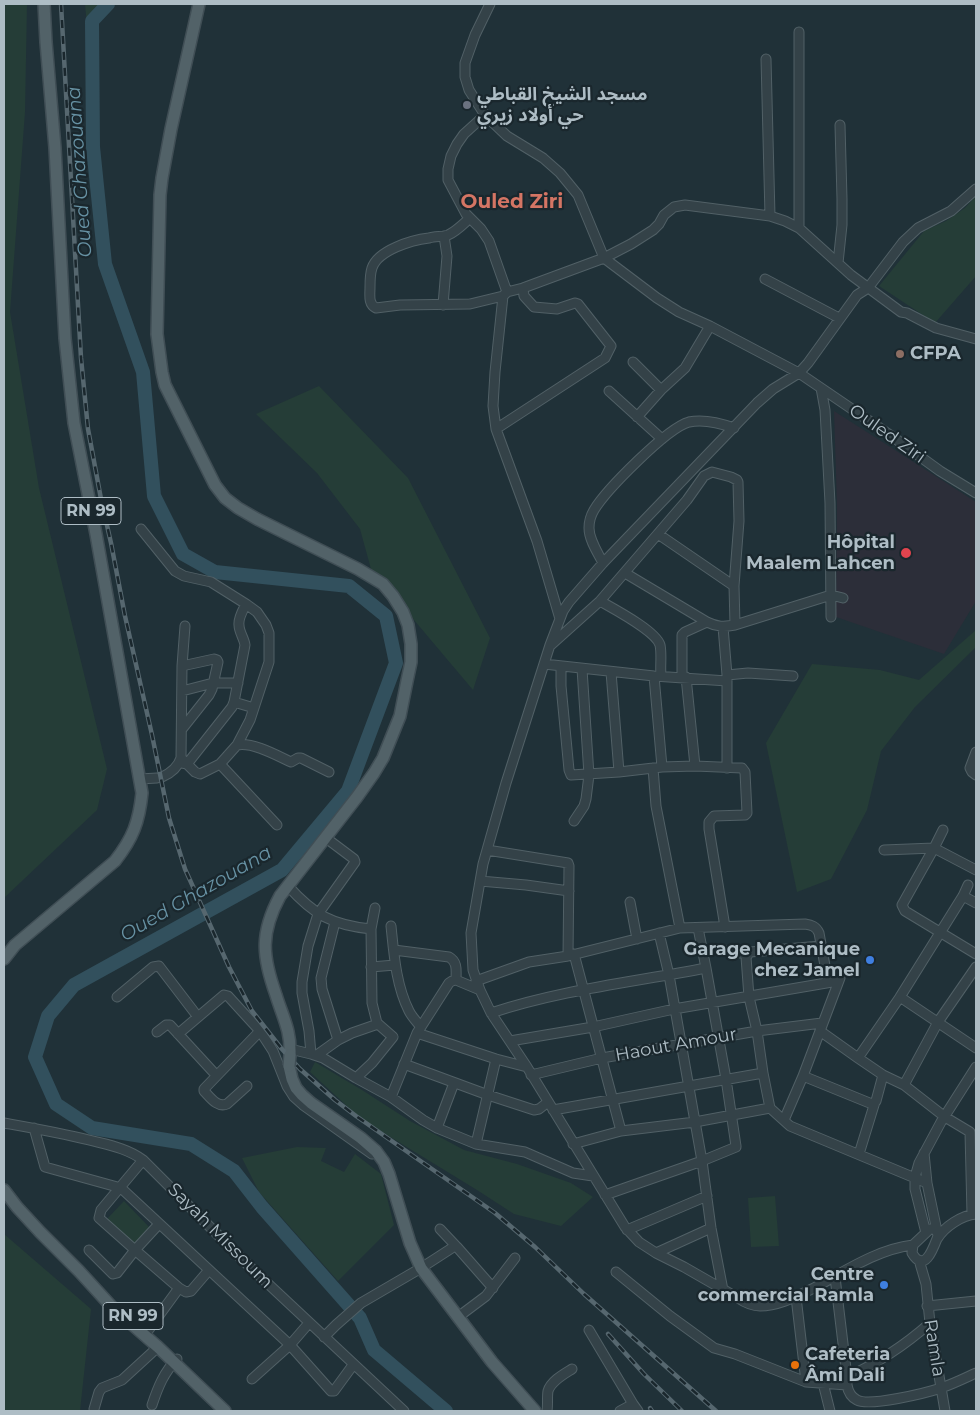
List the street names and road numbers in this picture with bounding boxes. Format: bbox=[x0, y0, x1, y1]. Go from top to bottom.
street label: Ouled Ziri bbox=[845, 400, 929, 468]
road number: RN 99 bbox=[61, 498, 121, 524]
street label: Haout Amour bbox=[613, 1024, 739, 1066]
street label: Sayah Missoum bbox=[163, 1179, 277, 1293]
road number: RN 99 bbox=[103, 1302, 163, 1330]
street label: Ramla bbox=[919, 1318, 949, 1378]

